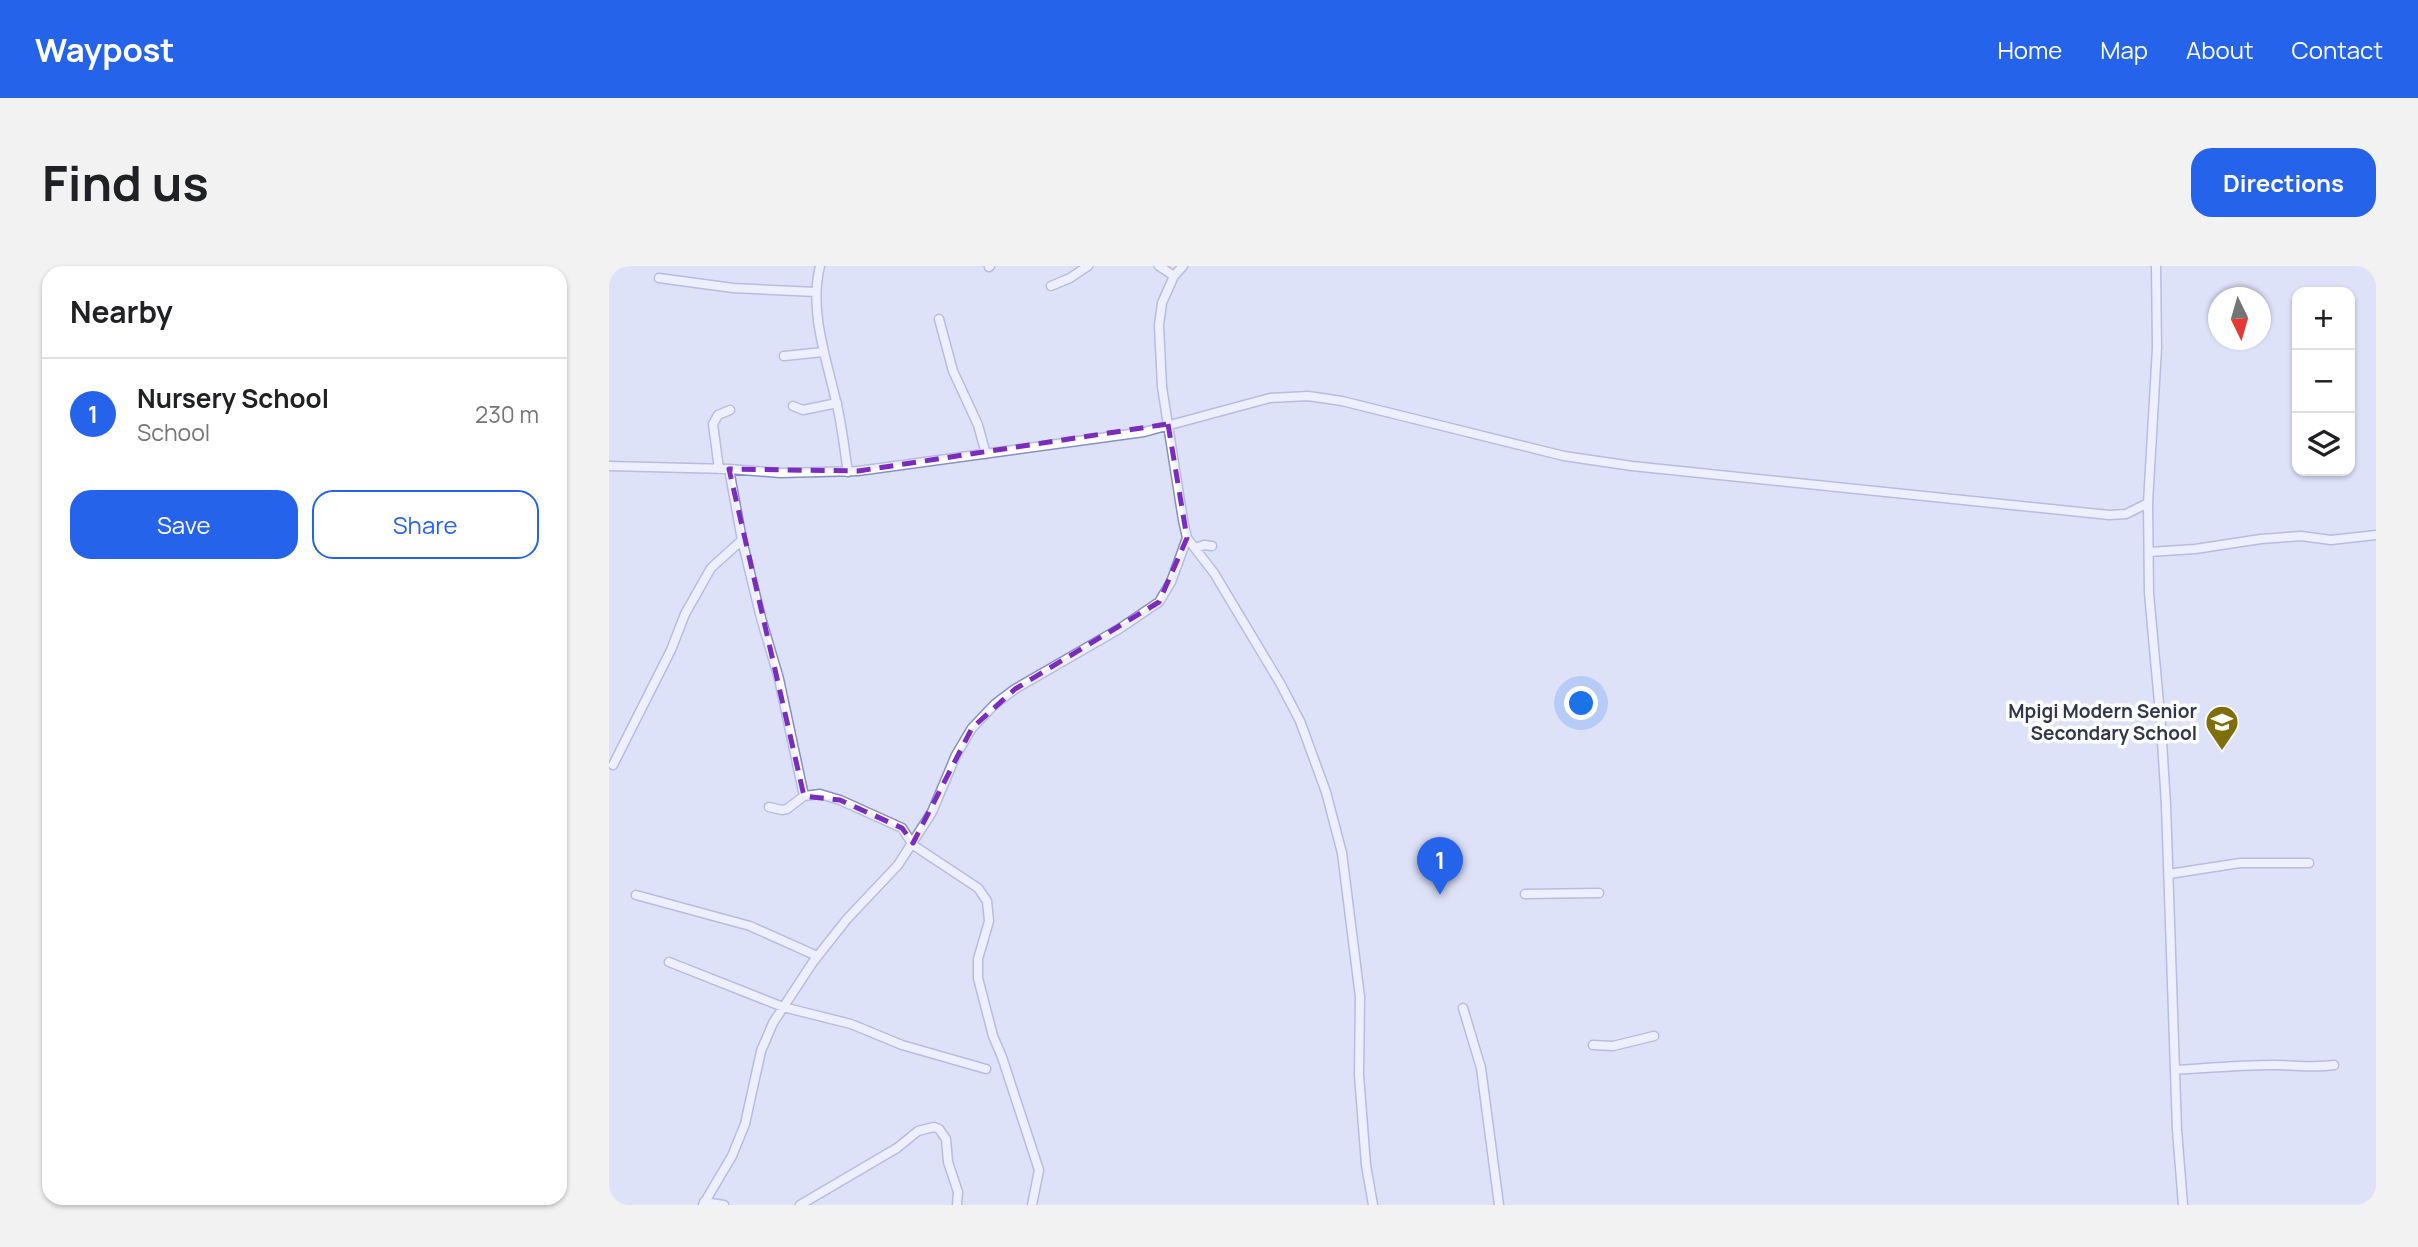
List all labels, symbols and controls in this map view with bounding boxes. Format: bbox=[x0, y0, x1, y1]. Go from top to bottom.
text: Waypost bbox=[35, 27, 175, 72]
text: Home bbox=[1997, 33, 2062, 66]
text: Map bbox=[2100, 33, 2148, 66]
text: About bbox=[2186, 33, 2254, 66]
text: Contact bbox=[2292, 33, 2383, 66]
button: Directions bbox=[2191, 148, 2376, 217]
text: Find us bbox=[42, 149, 209, 216]
north arrow bbox=[2208, 287, 2271, 350]
map controls bbox=[2292, 287, 2355, 476]
button: + bbox=[2292, 287, 2355, 350]
text: Nearby bbox=[70, 291, 173, 332]
button: − bbox=[2292, 350, 2355, 413]
text: Nursery School bbox=[137, 380, 329, 416]
text: 1 bbox=[88, 398, 98, 430]
text: 230 m bbox=[475, 398, 539, 430]
button: layers bbox=[2292, 413, 2355, 476]
text: School bbox=[137, 416, 210, 448]
button: Save bbox=[70, 490, 298, 559]
button: Share bbox=[312, 490, 539, 559]
your location bbox=[1564, 686, 1598, 720]
place label: Mpigi Modern Senior Secondary School bbox=[2008, 698, 2197, 746]
school or university icon: Mpigi Modern Senior Secondary School bbox=[2203, 703, 2241, 752]
pin: 1 bbox=[1417, 837, 1463, 895]

